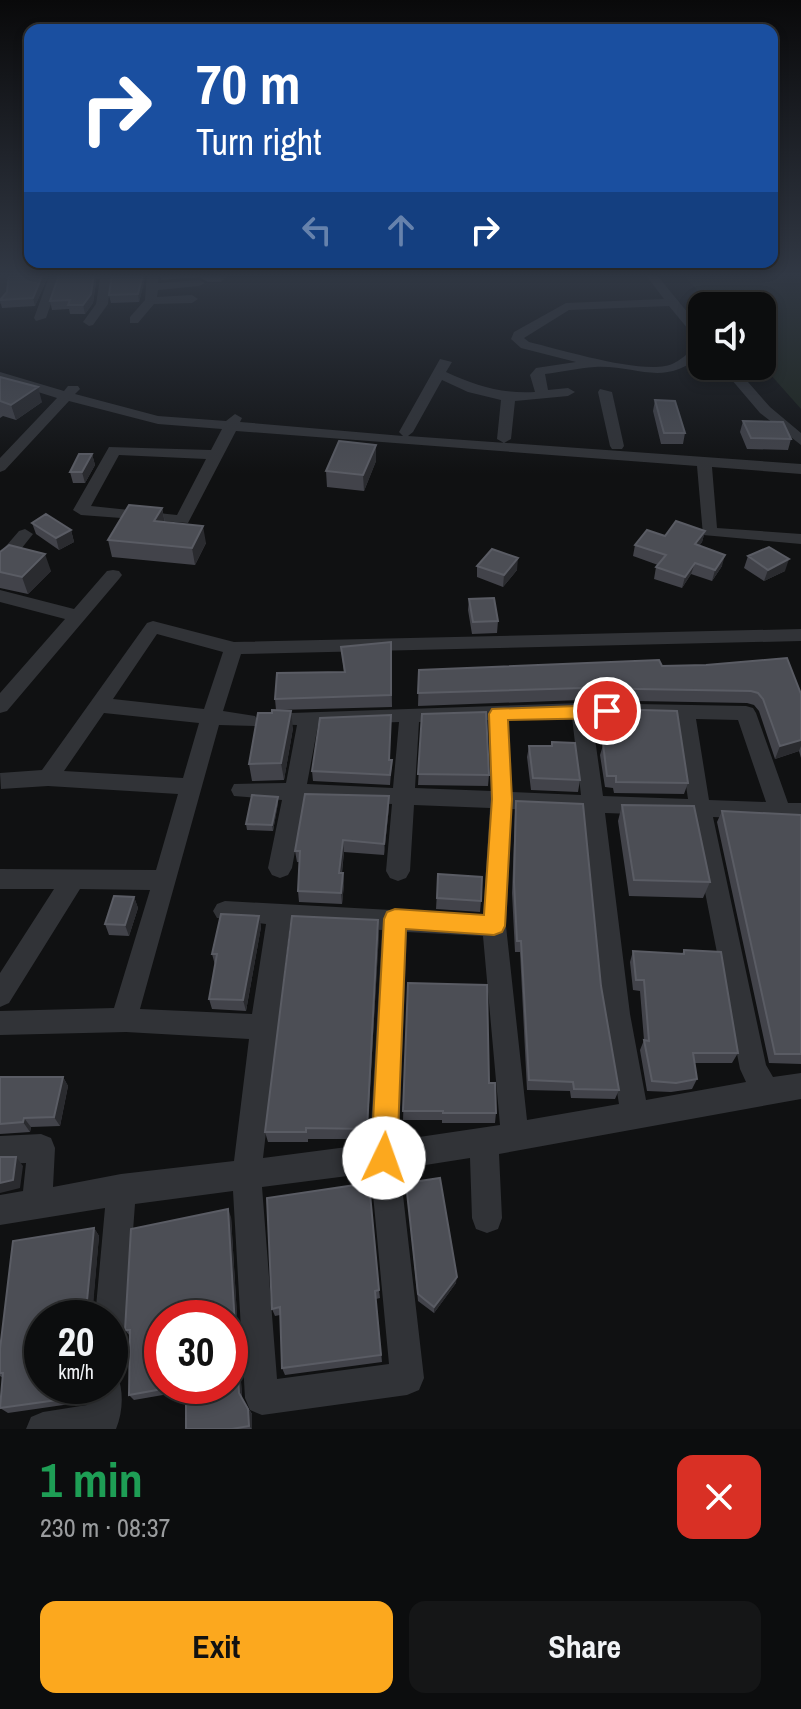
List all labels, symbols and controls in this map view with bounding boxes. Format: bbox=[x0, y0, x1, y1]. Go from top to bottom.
text: 70 m bbox=[196, 46, 301, 121]
icon: right bbox=[64, 56, 168, 160]
text: Turn right bbox=[196, 118, 321, 166]
icon: left bbox=[295, 208, 339, 252]
icon: ahead bbox=[379, 208, 423, 252]
icon: right bbox=[463, 208, 507, 252]
map controls bbox=[688, 292, 776, 380]
button: sound bbox=[688, 292, 776, 380]
pin bbox=[573, 677, 641, 745]
icon: arrive bbox=[585, 689, 629, 733]
position arrow bbox=[342, 1116, 426, 1200]
speed limit sign: 30 bbox=[144, 1300, 248, 1404]
text: 20 bbox=[58, 1315, 94, 1368]
text: km/h bbox=[58, 1358, 94, 1385]
text: 1 min bbox=[40, 1447, 143, 1512]
button: close bbox=[677, 1455, 761, 1539]
text: 230 m · 08:37 bbox=[40, 1510, 170, 1545]
button: Exit bbox=[40, 1601, 393, 1693]
button: Share bbox=[409, 1601, 761, 1693]

